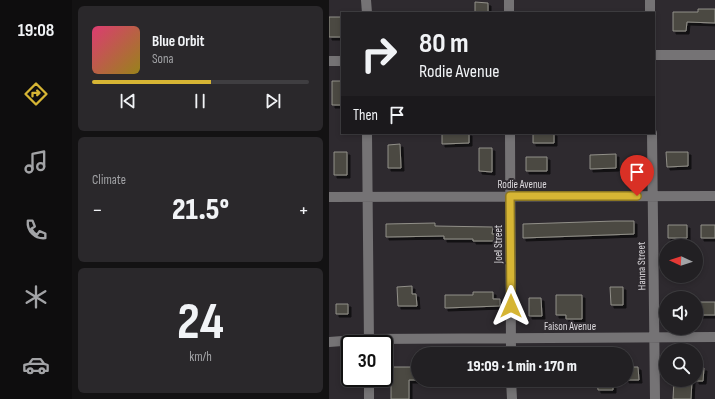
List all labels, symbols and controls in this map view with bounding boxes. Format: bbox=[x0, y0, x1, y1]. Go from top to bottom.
text: 19:08 bbox=[18, 20, 54, 41]
text: 80 m bbox=[419, 27, 468, 60]
icon: right bbox=[353, 28, 405, 80]
text: Blue Orbit bbox=[152, 32, 204, 51]
text: Sona bbox=[152, 51, 174, 67]
text: Rodie Avenue bbox=[419, 61, 500, 82]
icon: directions bbox=[22, 80, 50, 108]
icon: previous bbox=[117, 90, 139, 112]
icon: pause bbox=[189, 90, 211, 112]
icon: next bbox=[262, 90, 284, 112]
icon: arrive bbox=[386, 104, 408, 126]
text: Then bbox=[353, 106, 378, 125]
icon: music bbox=[22, 148, 50, 176]
pin bbox=[620, 155, 654, 196]
icon: arrive bbox=[626, 161, 648, 183]
text: Climate bbox=[92, 172, 126, 188]
street label: Rodie Avenue bbox=[497, 178, 547, 191]
text: 21.5° bbox=[172, 192, 229, 228]
text: − bbox=[92, 197, 103, 224]
text: + bbox=[298, 197, 309, 224]
icon: phone bbox=[22, 216, 50, 244]
street label: Joel Street bbox=[492, 224, 505, 264]
north arrow bbox=[659, 239, 703, 283]
map controls bbox=[659, 239, 703, 387]
street label: Hanna Street bbox=[635, 241, 648, 290]
icon: climate bbox=[22, 283, 50, 311]
position arrow bbox=[490, 285, 532, 327]
text: 24 bbox=[177, 291, 224, 354]
button: sound bbox=[659, 291, 703, 335]
street label: Faison Avenue bbox=[544, 320, 596, 333]
speed limit sign: 30 bbox=[341, 335, 393, 387]
button: search bbox=[659, 343, 703, 387]
text: km/h bbox=[189, 349, 212, 365]
icon: car bbox=[22, 351, 50, 379]
text: 19:09 · 1 min · 170 m bbox=[467, 357, 577, 376]

